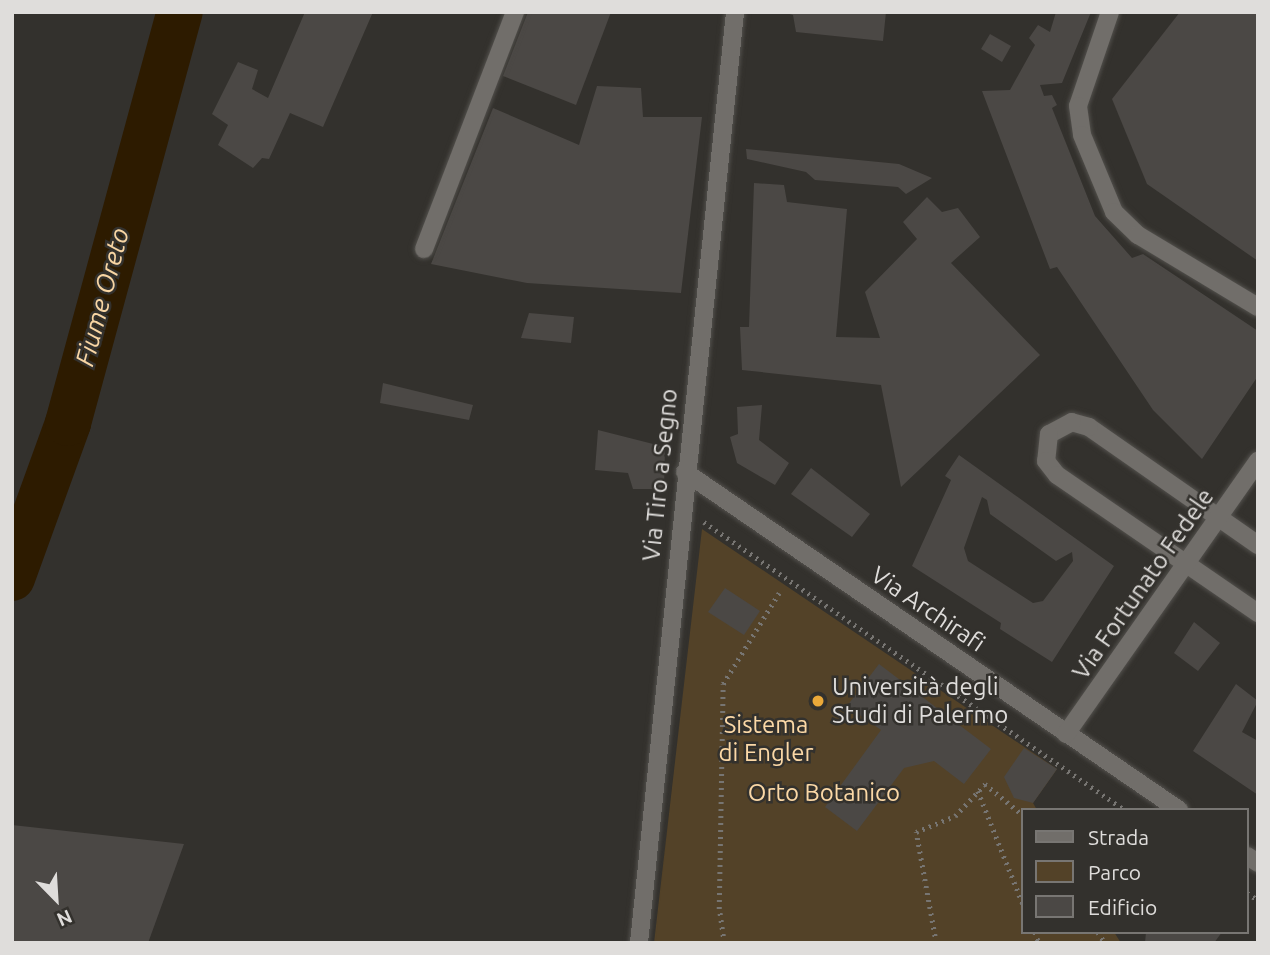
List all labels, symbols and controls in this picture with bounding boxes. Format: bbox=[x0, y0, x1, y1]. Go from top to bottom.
water label: Fiume Oreto bbox=[69, 224, 135, 370]
street label: Via Tiro a Segno bbox=[637, 387, 683, 563]
street label: Via Fortunato Fedele bbox=[1066, 483, 1220, 685]
street label: Via Archirafi bbox=[865, 560, 991, 658]
place label: Università degli Studi di Palermo bbox=[832, 673, 1008, 729]
marker: Università degli Studi di Palermo bbox=[810, 693, 826, 709]
park label: Sistema di Engler bbox=[719, 711, 813, 767]
park label: Orto Botanico bbox=[748, 779, 900, 807]
legend bbox=[1021, 808, 1249, 934]
text: Strada bbox=[1088, 825, 1149, 849]
text: Parco bbox=[1088, 860, 1141, 884]
north arrow bbox=[21, 864, 91, 934]
text: Edificio bbox=[1088, 895, 1157, 919]
text: N bbox=[54, 905, 75, 931]

